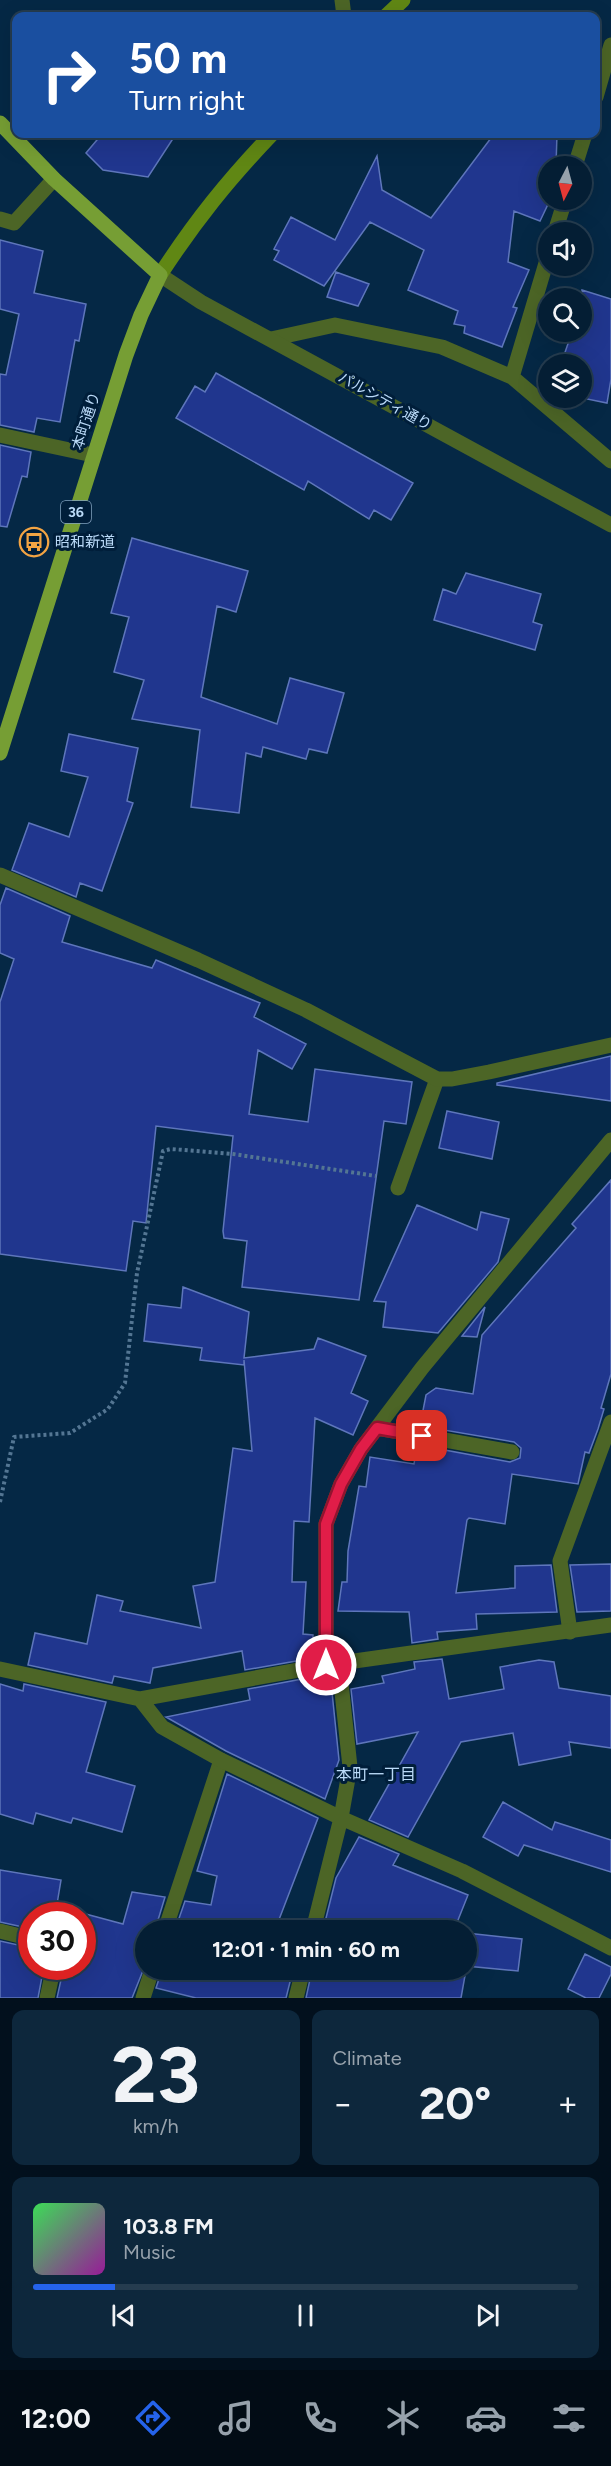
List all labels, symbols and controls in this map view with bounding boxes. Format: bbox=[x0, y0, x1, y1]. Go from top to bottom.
text: 50 m bbox=[129, 33, 227, 84]
icon: right bbox=[30, 36, 108, 114]
text: Turn right bbox=[129, 84, 245, 117]
north arrow bbox=[538, 156, 592, 210]
map controls bbox=[538, 156, 592, 408]
button: sound bbox=[538, 222, 592, 276]
button: search bbox=[538, 288, 592, 342]
button: layers bbox=[538, 354, 592, 408]
street label: パルシティ通り bbox=[335, 368, 435, 434]
street label: 本町通り bbox=[68, 390, 104, 452]
road number: 36 bbox=[61, 501, 91, 523]
bus stop icon: 昭和新道 bbox=[18, 526, 50, 558]
place label: 昭和新道 bbox=[55, 533, 115, 551]
pin bbox=[396, 1410, 447, 1461]
icon: arrive bbox=[405, 1419, 438, 1452]
position arrow bbox=[294, 1633, 358, 1697]
district label: 本町一丁目 bbox=[336, 1765, 416, 1784]
speed limit sign: 30 bbox=[18, 1902, 96, 1980]
text: 12:01 · 1 min · 60 m bbox=[212, 1936, 400, 1963]
text: 23 bbox=[111, 2028, 200, 2122]
text: Climate bbox=[333, 2046, 402, 2070]
text: 20° bbox=[419, 2076, 491, 2130]
text: − bbox=[333, 2084, 353, 2123]
text: + bbox=[557, 2084, 578, 2123]
text: km/h bbox=[133, 2114, 179, 2138]
text: 103.8 FM bbox=[123, 2213, 214, 2240]
text: Music bbox=[123, 2240, 176, 2264]
icon: previous bbox=[107, 2299, 140, 2332]
icon: pause bbox=[289, 2299, 322, 2332]
icon: next bbox=[471, 2299, 504, 2332]
icon: directions bbox=[132, 2397, 174, 2439]
icon: music bbox=[215, 2397, 257, 2439]
icon: phone bbox=[299, 2397, 341, 2439]
icon: climate bbox=[382, 2397, 424, 2439]
icon: car bbox=[465, 2397, 507, 2439]
icon: filters bbox=[548, 2397, 590, 2439]
text: 12:00 bbox=[21, 2402, 91, 2435]

